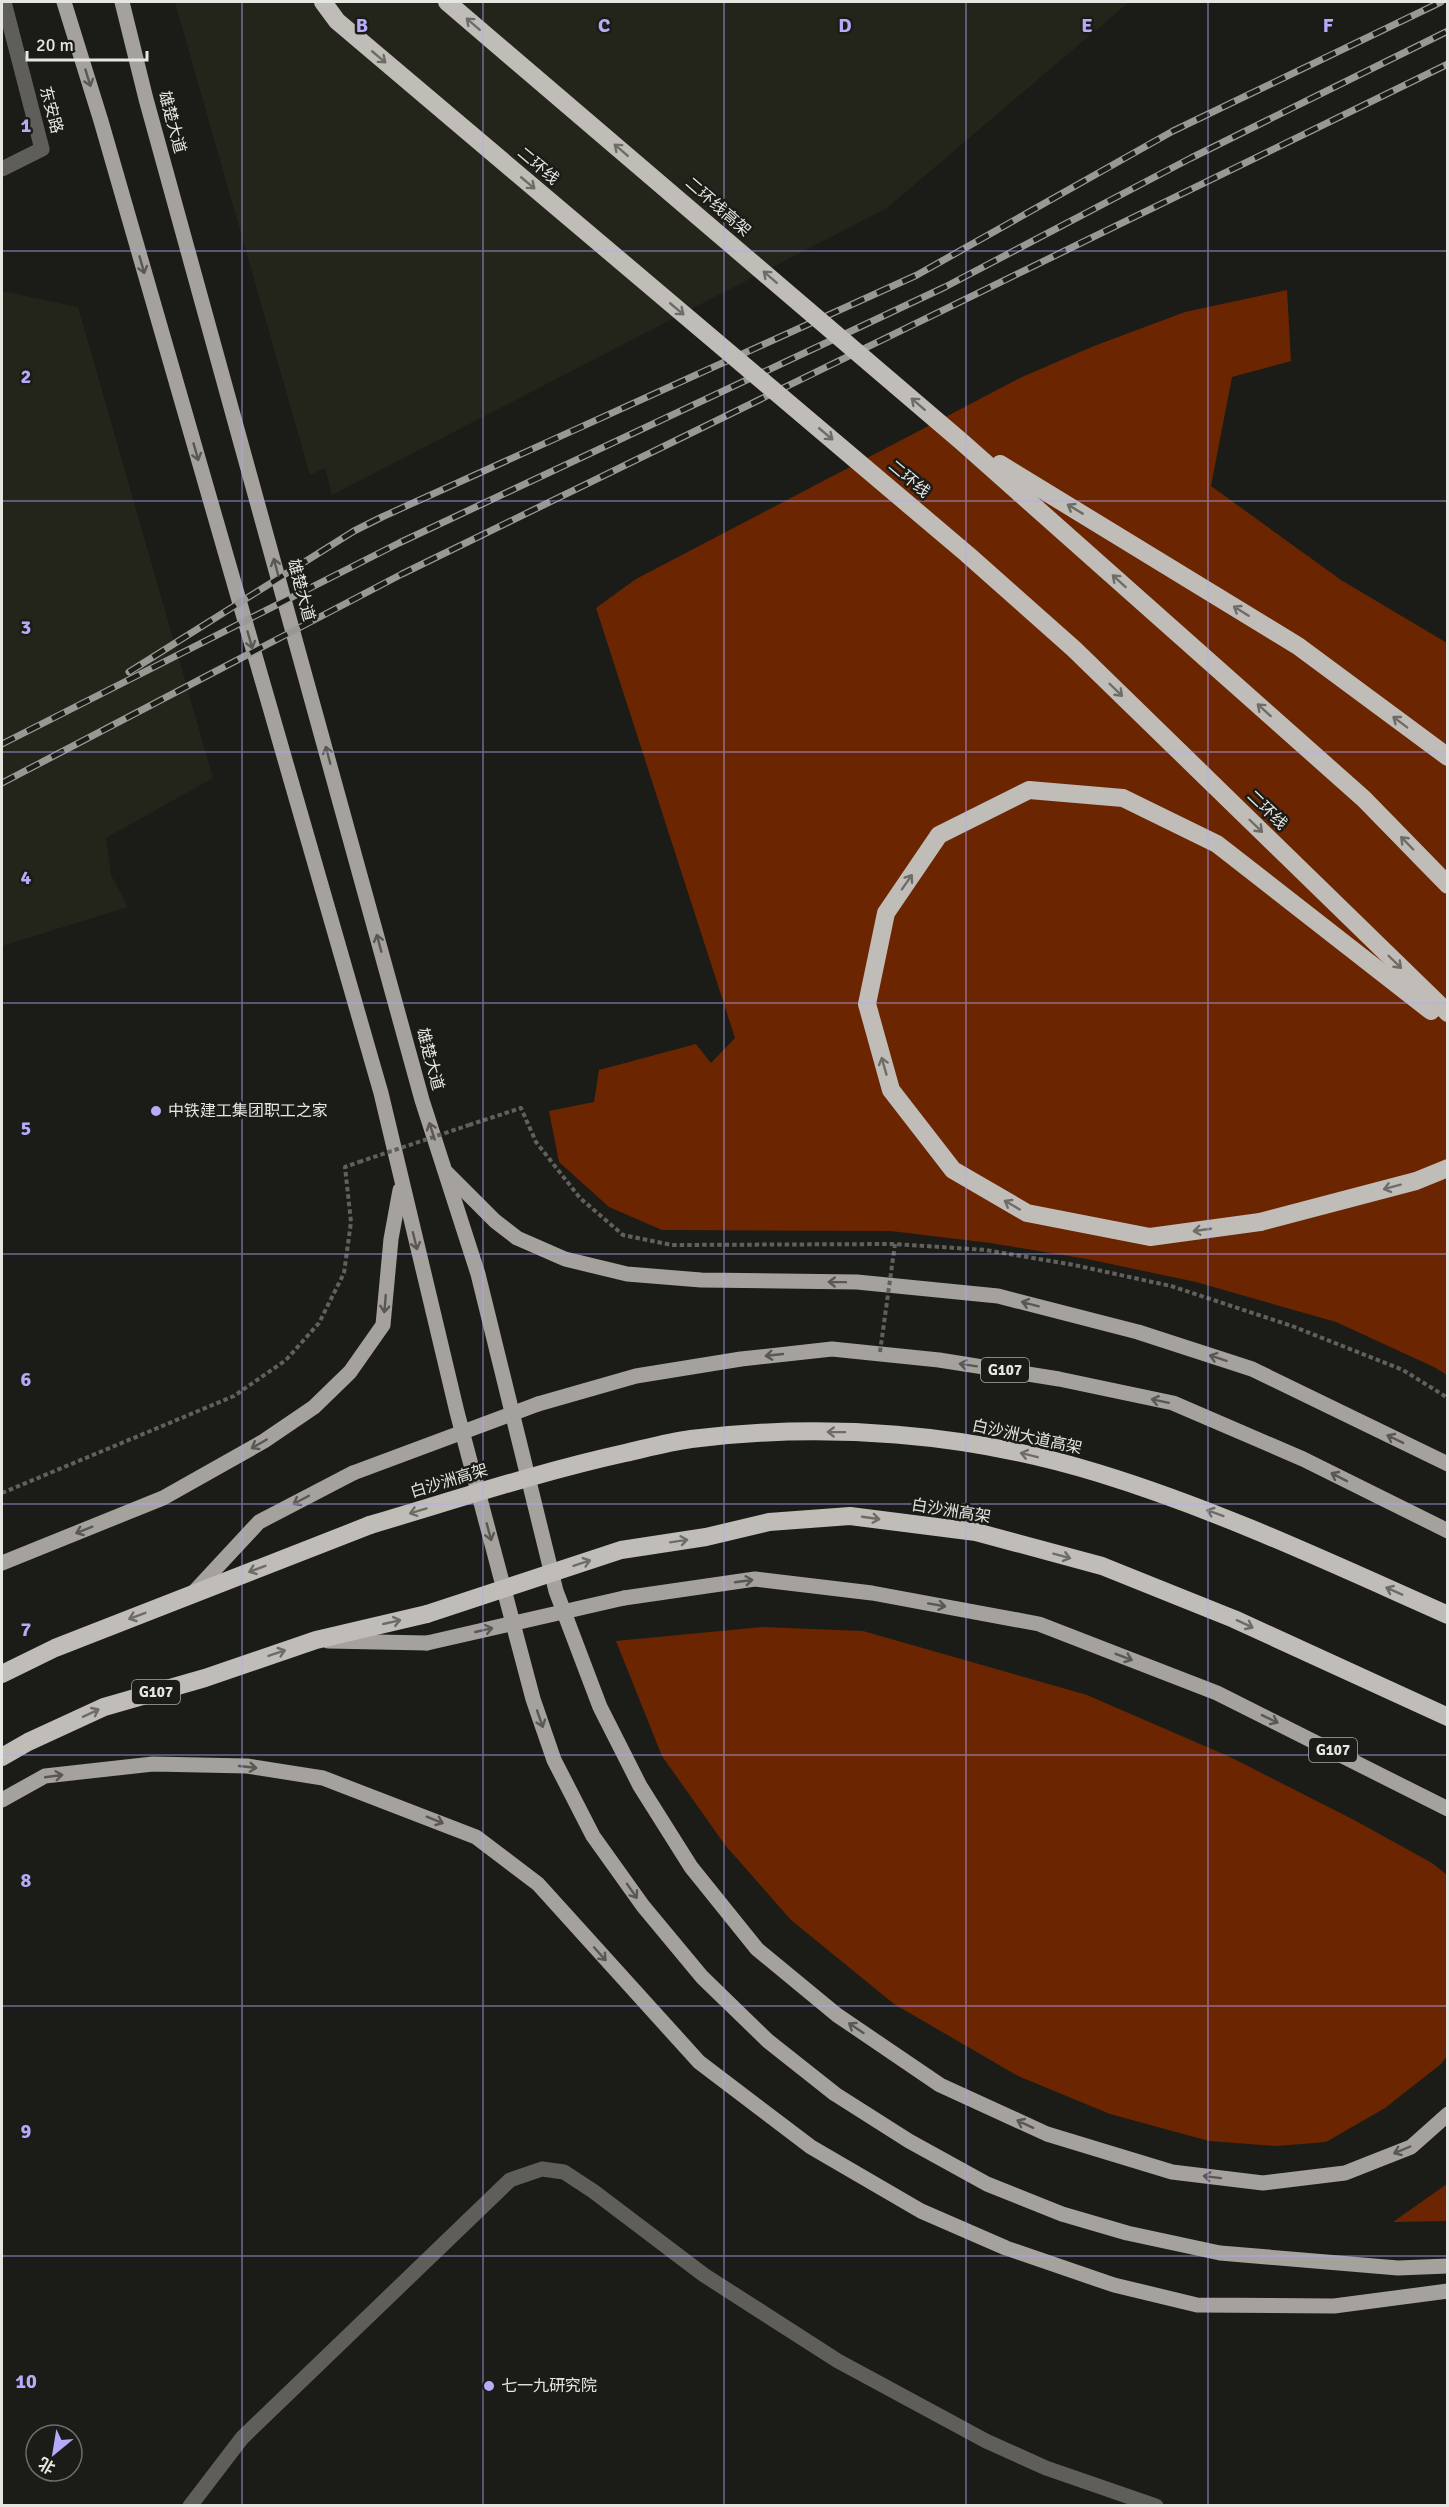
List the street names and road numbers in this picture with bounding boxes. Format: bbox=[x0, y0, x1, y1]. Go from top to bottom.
street label: 东安路 bbox=[35, 84, 67, 136]
street label: 雄楚大道 bbox=[154, 88, 190, 156]
street label: 二环线 bbox=[513, 143, 563, 189]
street label: 二环线高架 bbox=[681, 173, 755, 241]
street label: 二环线 bbox=[884, 456, 934, 502]
street label: 雄楚大道 bbox=[283, 556, 319, 624]
street label: 二环线 bbox=[1243, 786, 1291, 834]
street label: 雄楚大道 bbox=[412, 1025, 448, 1093]
road number: G107 bbox=[981, 1358, 1029, 1382]
street label: 白沙洲大道高架 bbox=[970, 1416, 1084, 1458]
street label: 白沙洲高架 bbox=[408, 1460, 490, 1502]
street label: 白沙洲高架 bbox=[910, 1495, 992, 1527]
road number: G107 bbox=[132, 1680, 180, 1704]
road number: G107 bbox=[1309, 1738, 1357, 1762]

